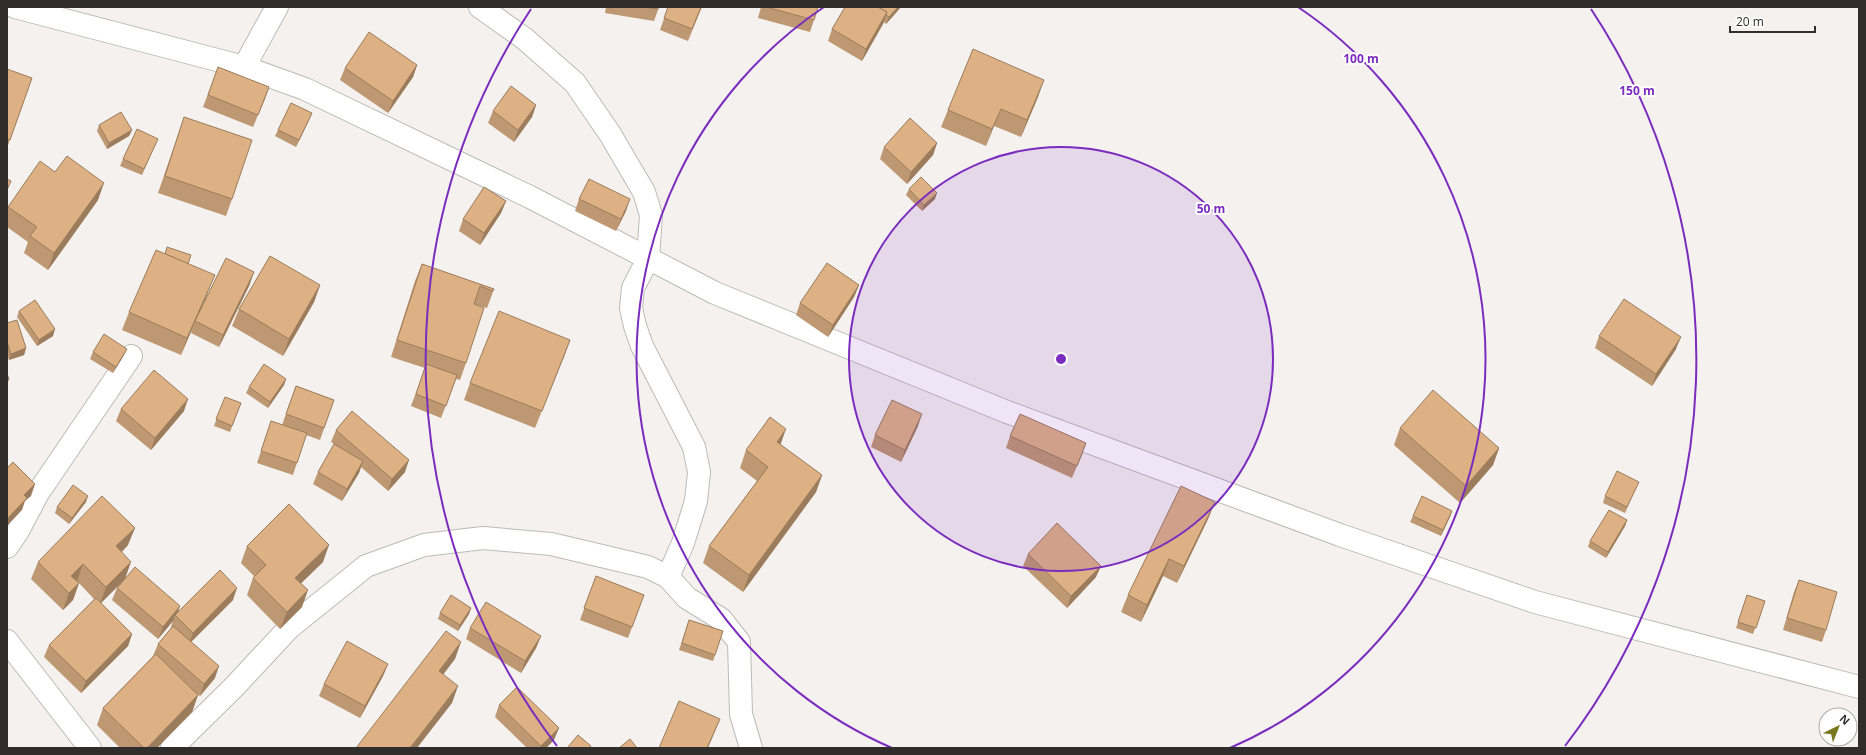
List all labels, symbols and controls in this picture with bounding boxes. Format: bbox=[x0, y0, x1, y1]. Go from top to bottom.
scale bar bbox=[1730, 8, 1815, 34]
text: 20 m bbox=[1736, 13, 1764, 30]
text: 100 m bbox=[1343, 50, 1379, 67]
text: 150 m bbox=[1619, 82, 1655, 99]
text: 50 m bbox=[1197, 200, 1225, 217]
centre of rings bbox=[1054, 352, 1068, 366]
north arrow bbox=[1818, 707, 1858, 747]
text: N bbox=[1837, 711, 1854, 728]

